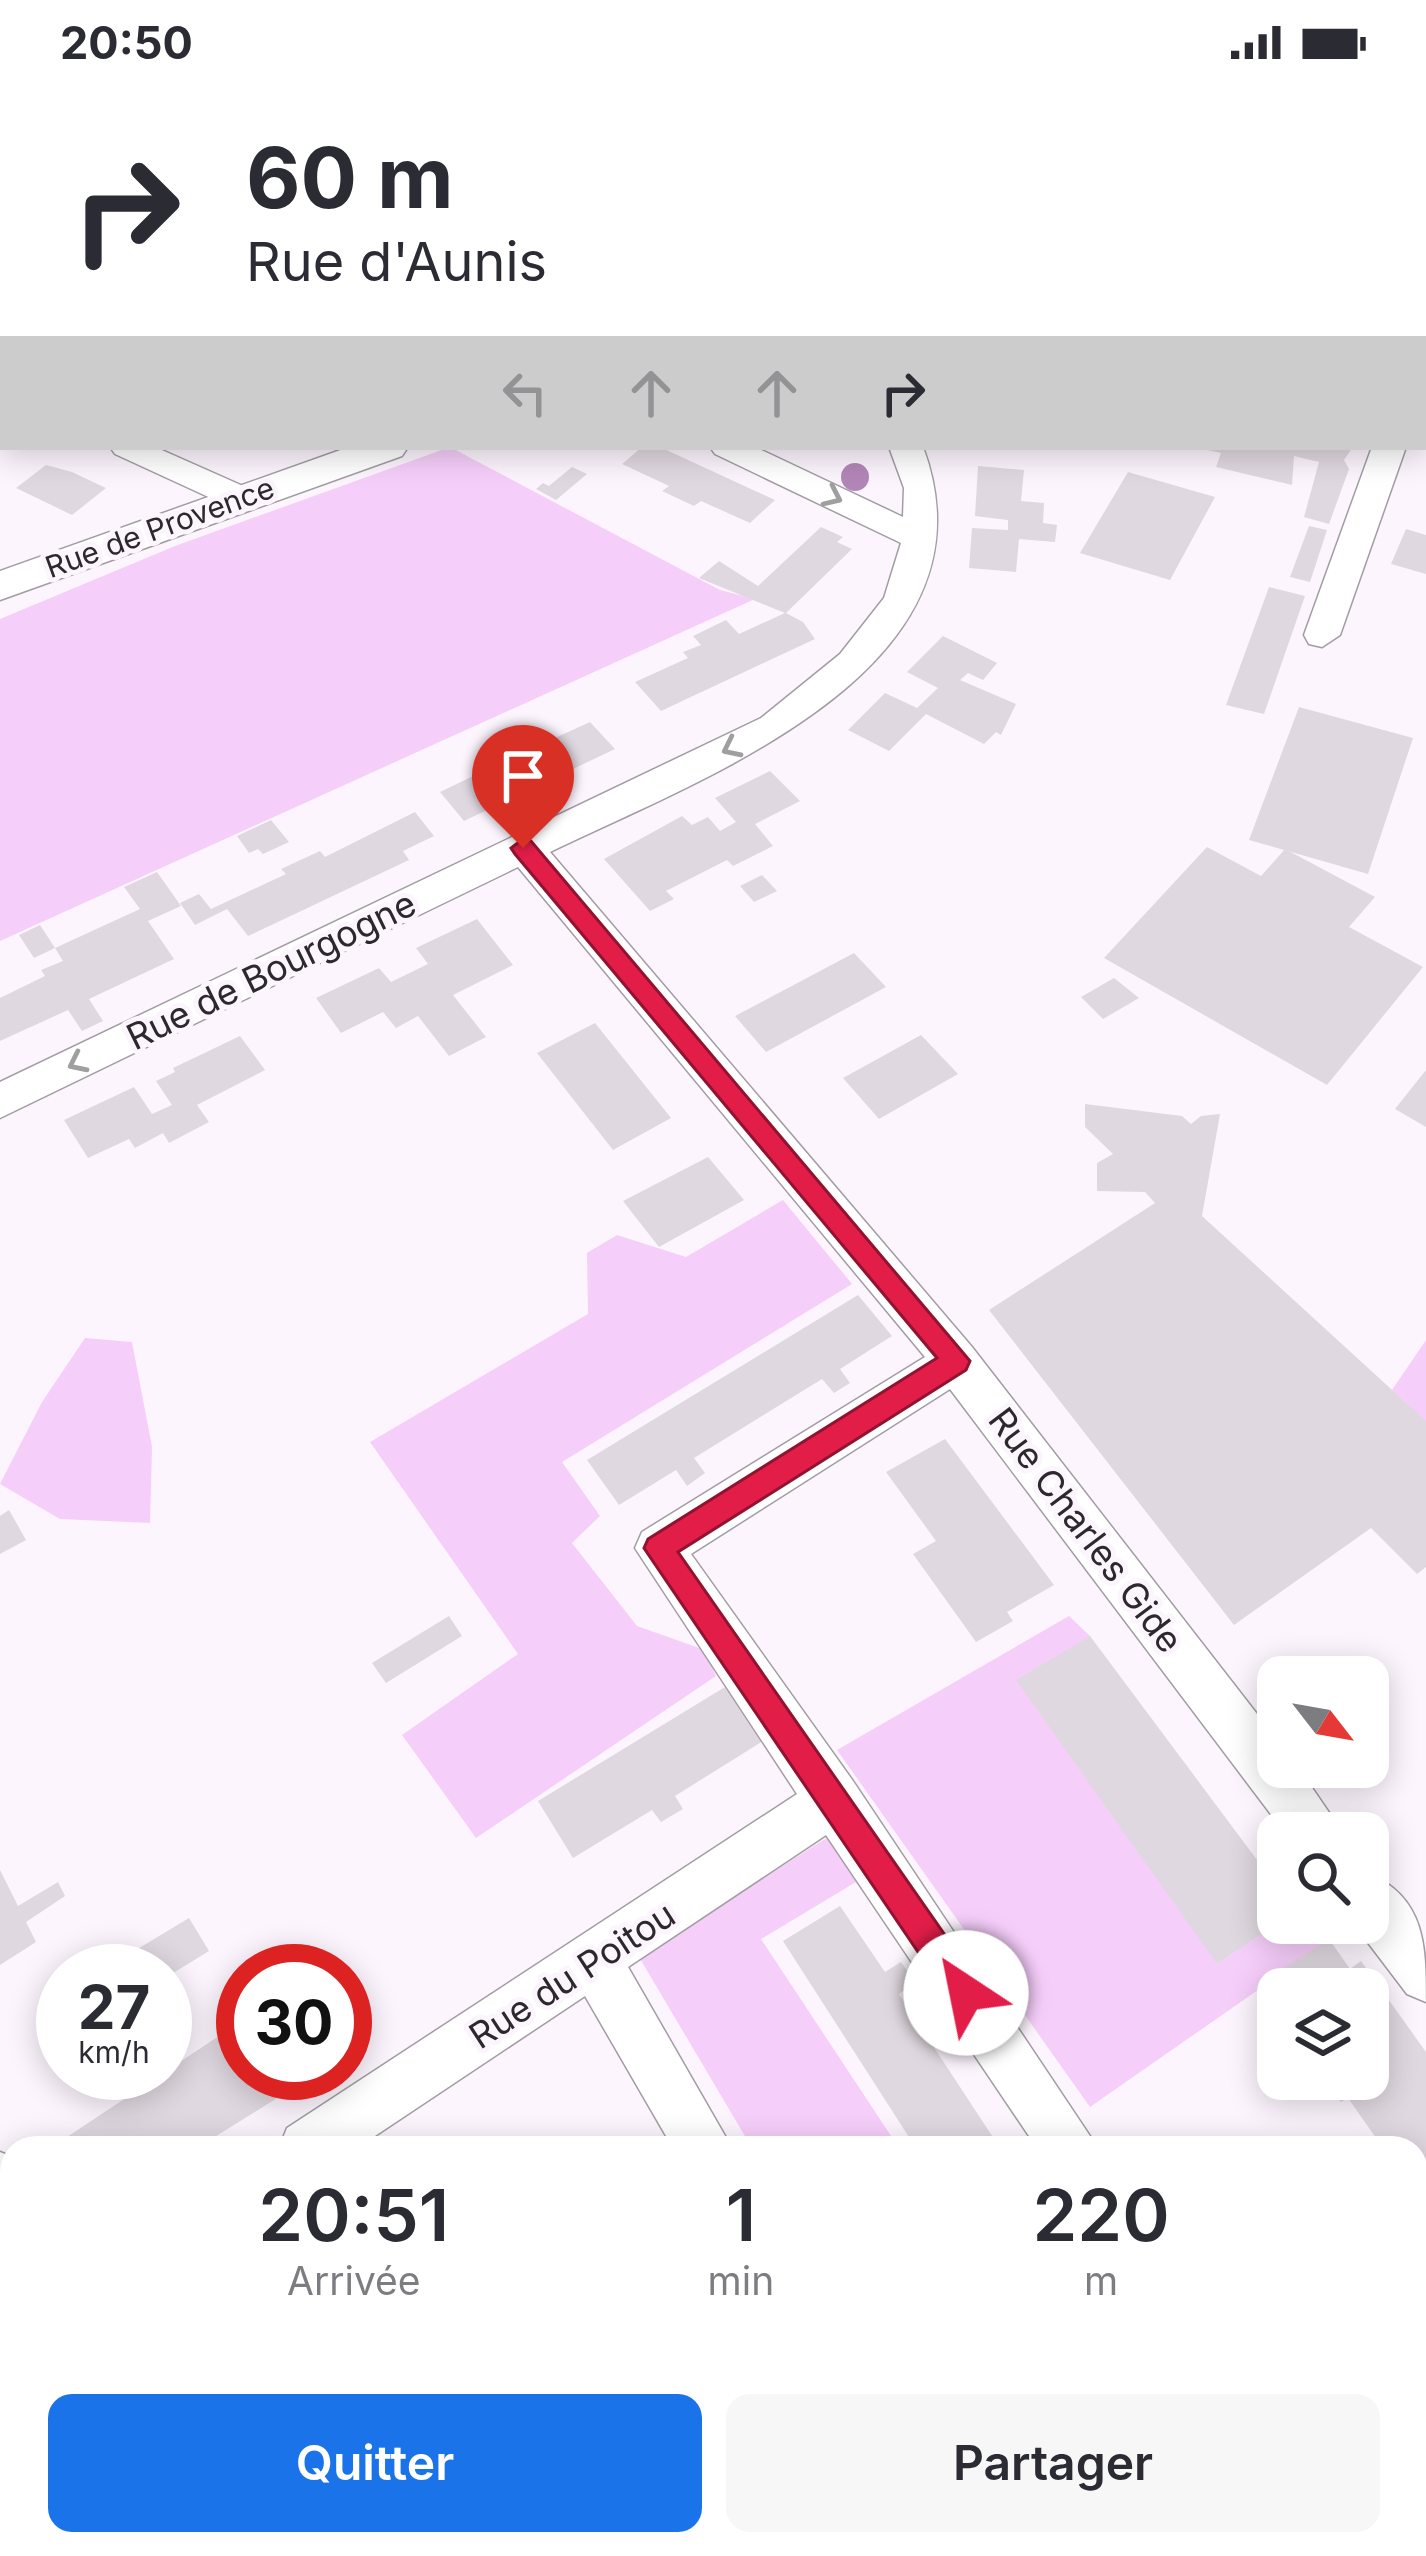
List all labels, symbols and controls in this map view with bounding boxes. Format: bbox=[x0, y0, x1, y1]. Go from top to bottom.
text: 20:50 bbox=[60, 15, 193, 70]
text: 60 m bbox=[246, 127, 454, 228]
icon: right bbox=[48, 132, 204, 288]
text: Rue d'Aunis bbox=[246, 229, 547, 294]
icon: left bbox=[492, 360, 558, 426]
icon: ahead bbox=[618, 360, 684, 426]
icon: ahead bbox=[744, 360, 810, 426]
icon: right bbox=[870, 360, 936, 426]
street label: Rue de Provence bbox=[40, 469, 279, 585]
one-way arrow bbox=[821, 483, 842, 506]
pin bbox=[472, 725, 574, 848]
one-way arrow bbox=[722, 734, 743, 757]
icon: arrive bbox=[490, 743, 556, 809]
street label: Rue de Bourgogne bbox=[119, 881, 423, 1059]
one-way arrow bbox=[68, 1049, 89, 1072]
street label: Rue Charles Gide bbox=[980, 1399, 1192, 1661]
north arrow bbox=[1257, 1656, 1389, 1788]
map controls bbox=[1257, 1656, 1389, 2100]
button: search bbox=[1257, 1812, 1389, 1944]
street label: Rue du Poitou bbox=[461, 1892, 683, 2058]
position arrow bbox=[903, 1930, 1029, 2056]
speed limit sign: 30 bbox=[216, 1944, 372, 2100]
button: layers bbox=[1257, 1968, 1389, 2100]
text: 27 bbox=[78, 1971, 150, 2043]
text: km/h bbox=[78, 2034, 150, 2070]
text: 20:51 bbox=[258, 2171, 449, 2258]
text: 1 bbox=[726, 2171, 756, 2258]
text: 220 bbox=[1033, 2171, 1170, 2258]
text: Arrivée bbox=[287, 2257, 421, 2304]
text: min bbox=[708, 2257, 774, 2304]
text: m bbox=[1084, 2257, 1118, 2304]
button: Quitter bbox=[48, 2394, 702, 2532]
button: Partager bbox=[726, 2394, 1380, 2532]

